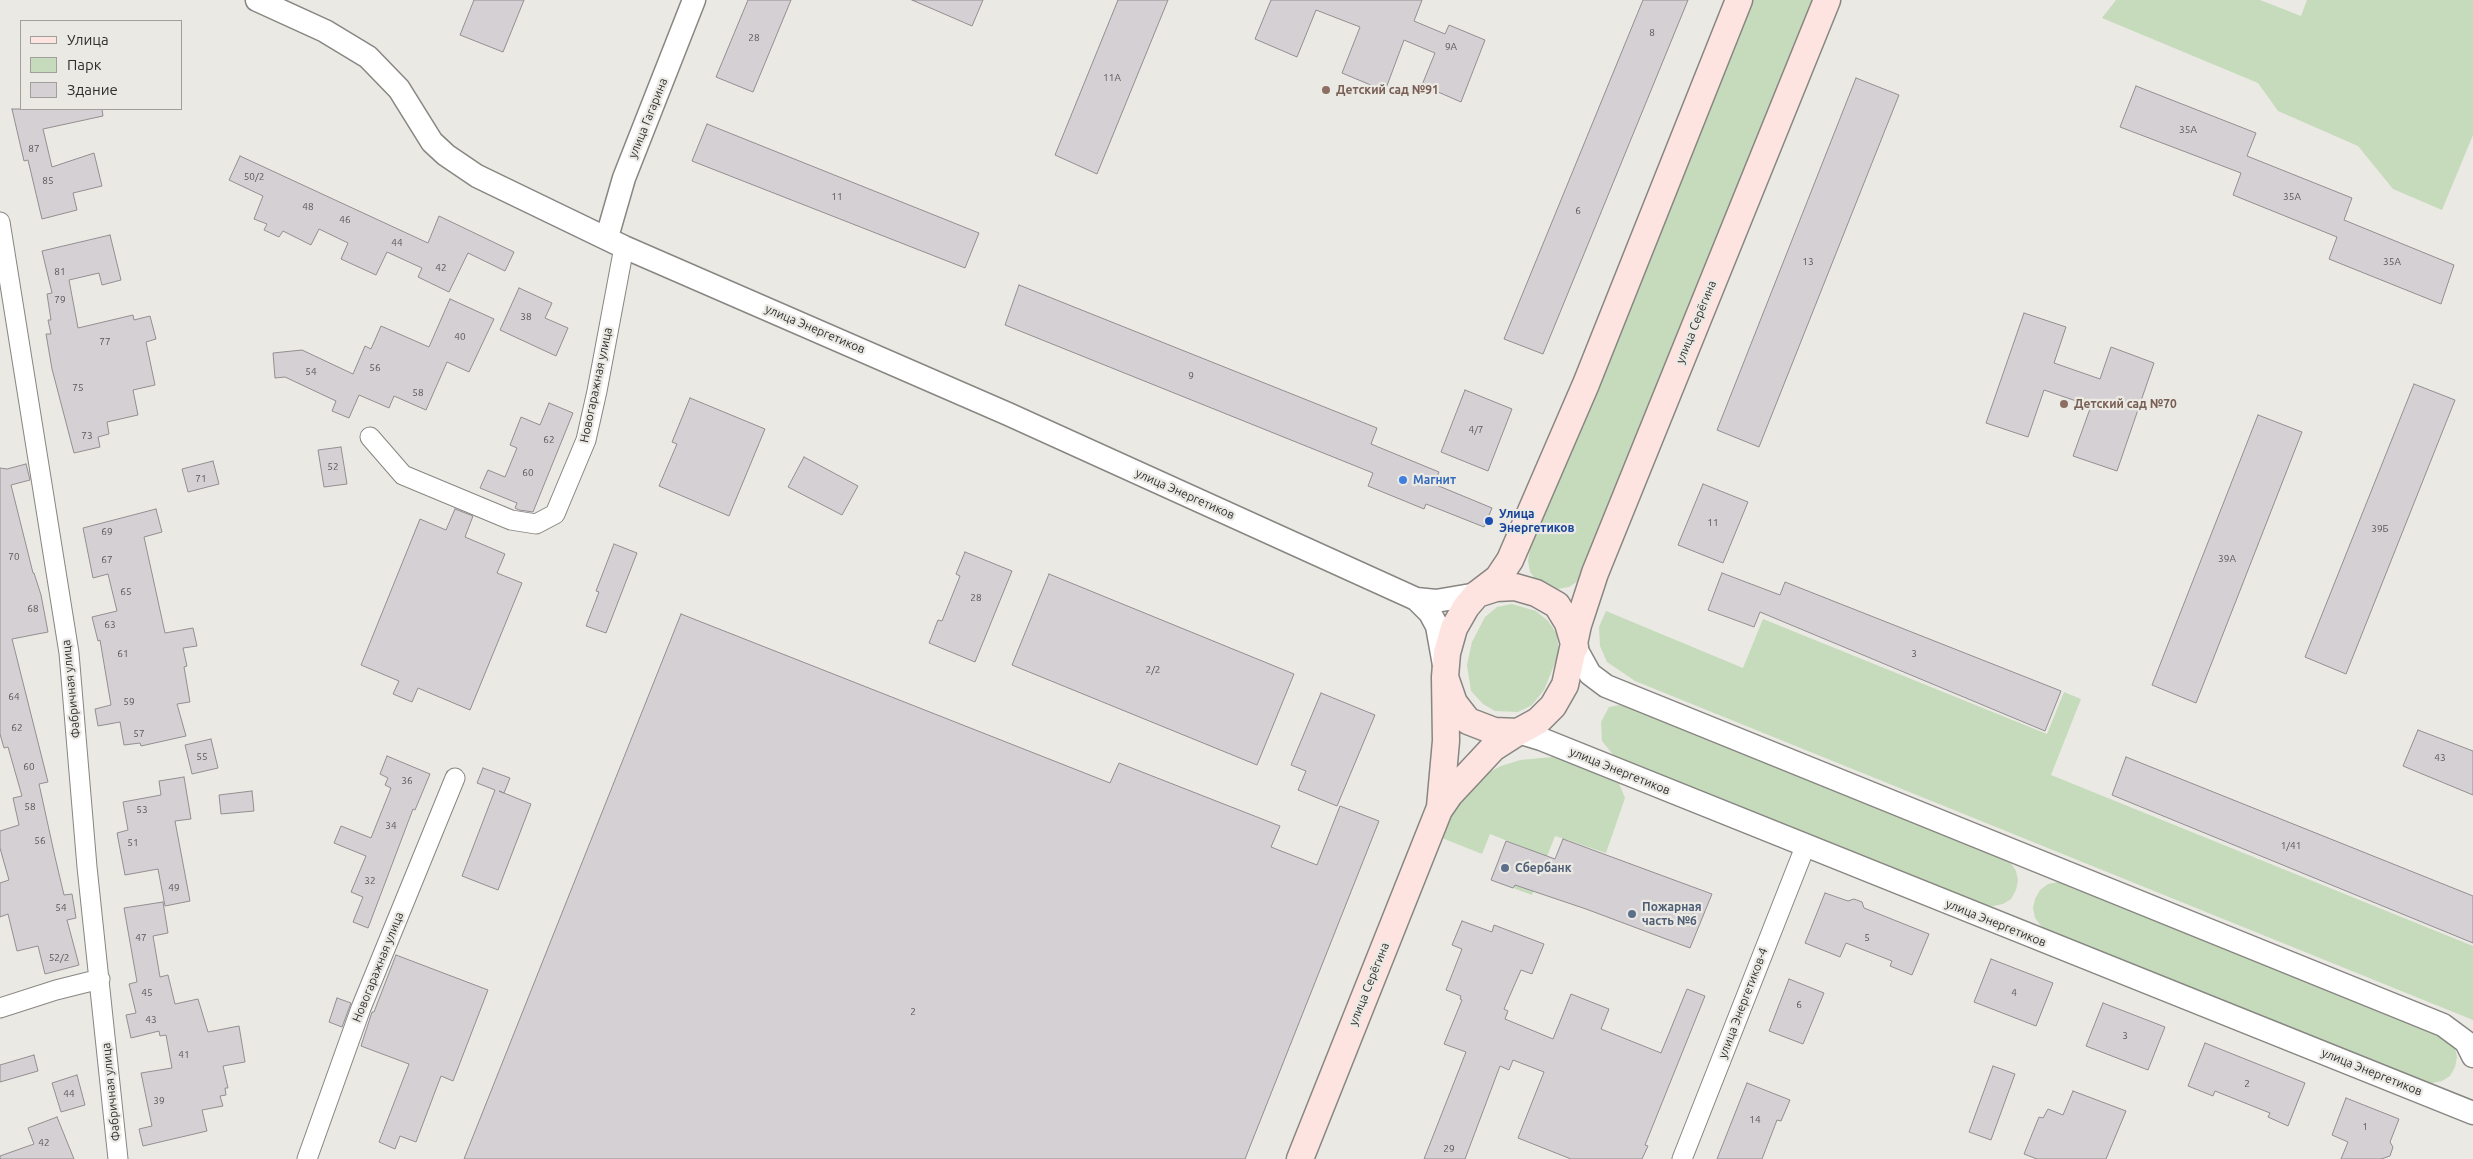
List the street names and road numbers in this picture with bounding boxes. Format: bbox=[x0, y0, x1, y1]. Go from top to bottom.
street label: улица Гагарина bbox=[625, 76, 671, 160]
street label: улица Серёгина bbox=[1673, 278, 1719, 366]
street label: улица Энергетиков bbox=[763, 301, 867, 357]
street label: Новогаражная улица bbox=[577, 326, 615, 444]
street label: улица Энергетиков bbox=[1133, 466, 1237, 522]
street label: Фабричная улица bbox=[59, 639, 83, 739]
street label: улица Энергетиков bbox=[1568, 744, 1672, 798]
street label: улица Энергетиков bbox=[1944, 896, 2048, 950]
street label: Новогаражная улица bbox=[349, 910, 407, 1024]
street label: улица Серёгина bbox=[1346, 940, 1392, 1028]
street label: улица Энергетиков-4 bbox=[1715, 946, 1771, 1060]
street label: Фабричная улица bbox=[99, 1042, 123, 1142]
street label: улица Энергетиков bbox=[2320, 1045, 2424, 1099]

